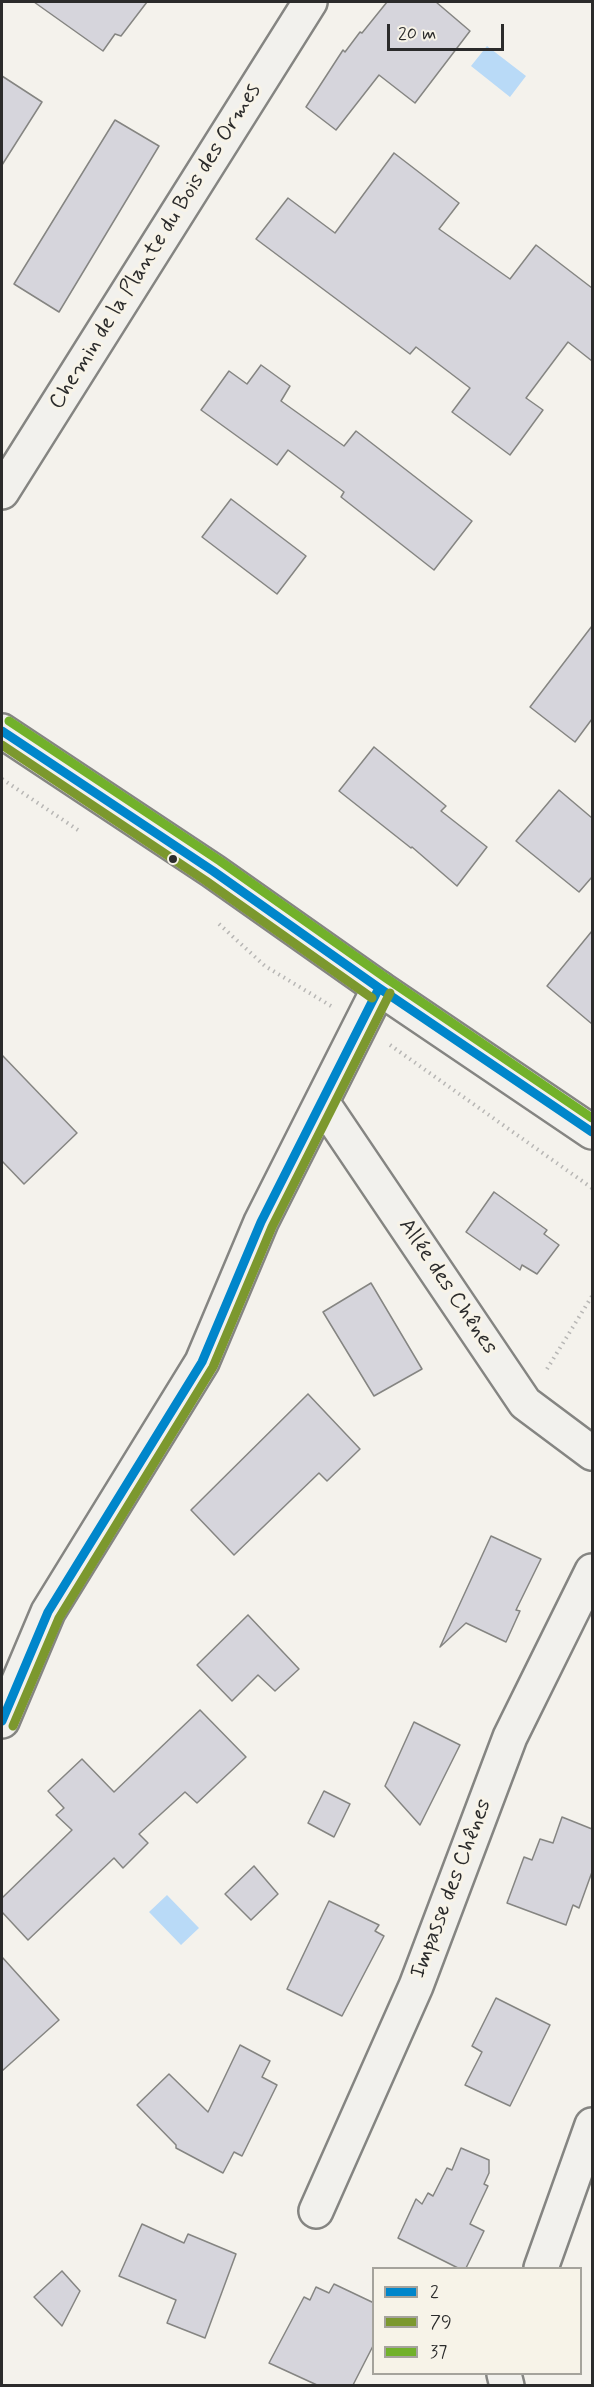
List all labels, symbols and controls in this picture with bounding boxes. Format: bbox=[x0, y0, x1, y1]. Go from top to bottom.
scale bar bbox=[390, 12, 507, 50]
text: 20 m bbox=[398, 22, 436, 46]
street label: Chemin de la Plante du Bois des Ormes bbox=[44, 79, 268, 415]
unlabelled marker bbox=[167, 853, 179, 865]
street label: Allée des Chênes bbox=[392, 1214, 502, 1360]
street label: Impasse des Chênes bbox=[406, 1796, 498, 1982]
legend bbox=[372, 2267, 582, 2375]
text: 2 bbox=[430, 2280, 439, 2304]
text: 79 bbox=[430, 2310, 452, 2334]
text: 37 bbox=[430, 2340, 447, 2364]

